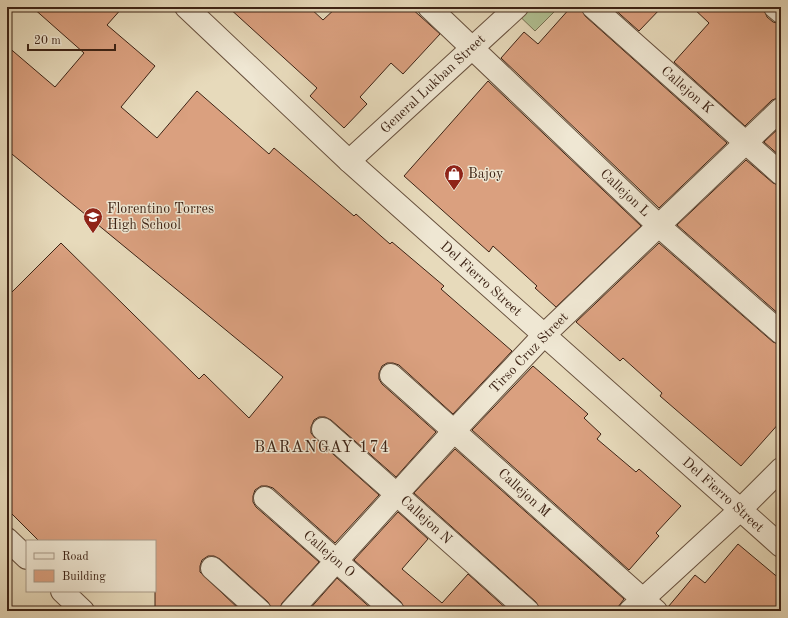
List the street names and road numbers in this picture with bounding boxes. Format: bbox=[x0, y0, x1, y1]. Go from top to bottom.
street label: General Lukban Street bbox=[378, 32, 488, 136]
street label: Callejon K bbox=[658, 64, 716, 116]
street label: Callejon L bbox=[597, 167, 653, 219]
street label: Del Fierro Street bbox=[438, 239, 524, 319]
street label: Tirso Cruz Street bbox=[487, 310, 571, 396]
street label: Del Fierro Street bbox=[680, 455, 766, 535]
street label: Callejon M bbox=[495, 466, 553, 520]
street label: Callejon N bbox=[398, 493, 455, 547]
street label: Callejon O bbox=[301, 528, 358, 580]

